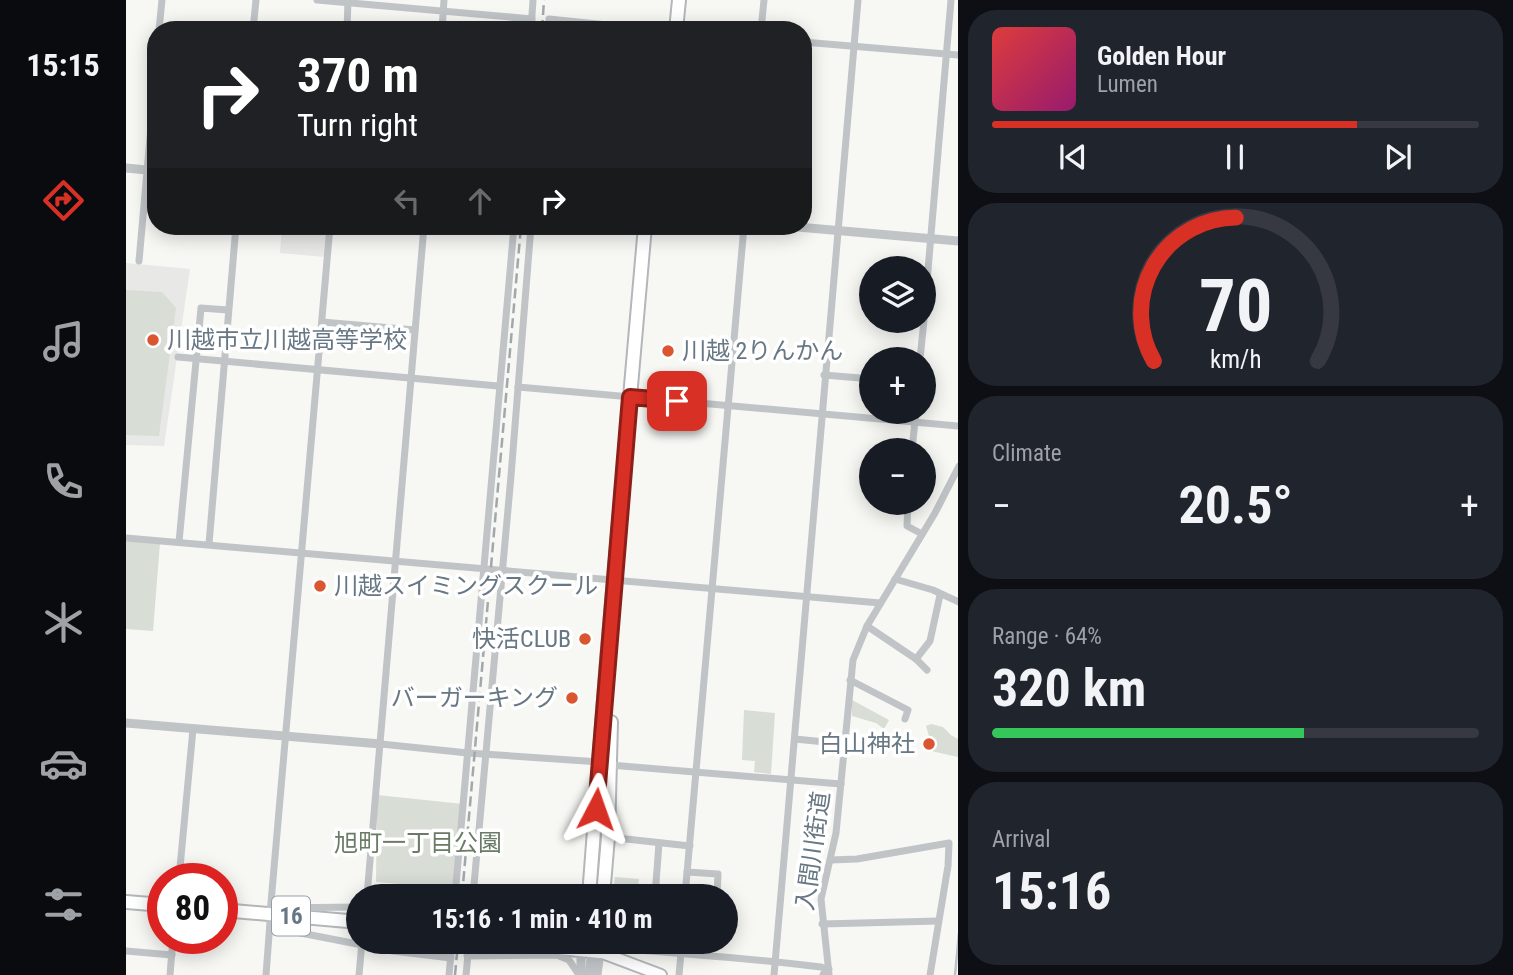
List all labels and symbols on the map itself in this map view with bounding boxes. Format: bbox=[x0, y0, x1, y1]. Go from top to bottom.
place label: 川越市立川越高等学校 bbox=[167, 326, 407, 354]
marker: 川越市立川越高等学校 bbox=[145, 332, 161, 348]
place label: 川越 2りんかん bbox=[682, 337, 843, 365]
marker: 川越 2りんかん bbox=[660, 343, 676, 359]
pin bbox=[647, 371, 707, 431]
place label: 川越スイミングスクール bbox=[334, 572, 598, 600]
marker: 川越スイミングスクール bbox=[312, 578, 328, 594]
place label: 快活CLUB bbox=[472, 625, 571, 653]
marker: 快活CLUB bbox=[577, 631, 593, 647]
place label: バーガーキング bbox=[391, 684, 558, 712]
marker: バーガーキング bbox=[564, 690, 580, 706]
place label: 白山神社 bbox=[819, 730, 915, 758]
marker: 白山神社 bbox=[921, 736, 937, 752]
position arrow bbox=[559, 772, 633, 846]
street label: 入間川街道 bbox=[791, 790, 835, 912]
park label: 旭町一丁目公園 bbox=[334, 829, 502, 857]
speed limit sign: 80 bbox=[147, 863, 238, 954]
road number: 16 bbox=[272, 897, 310, 936]

